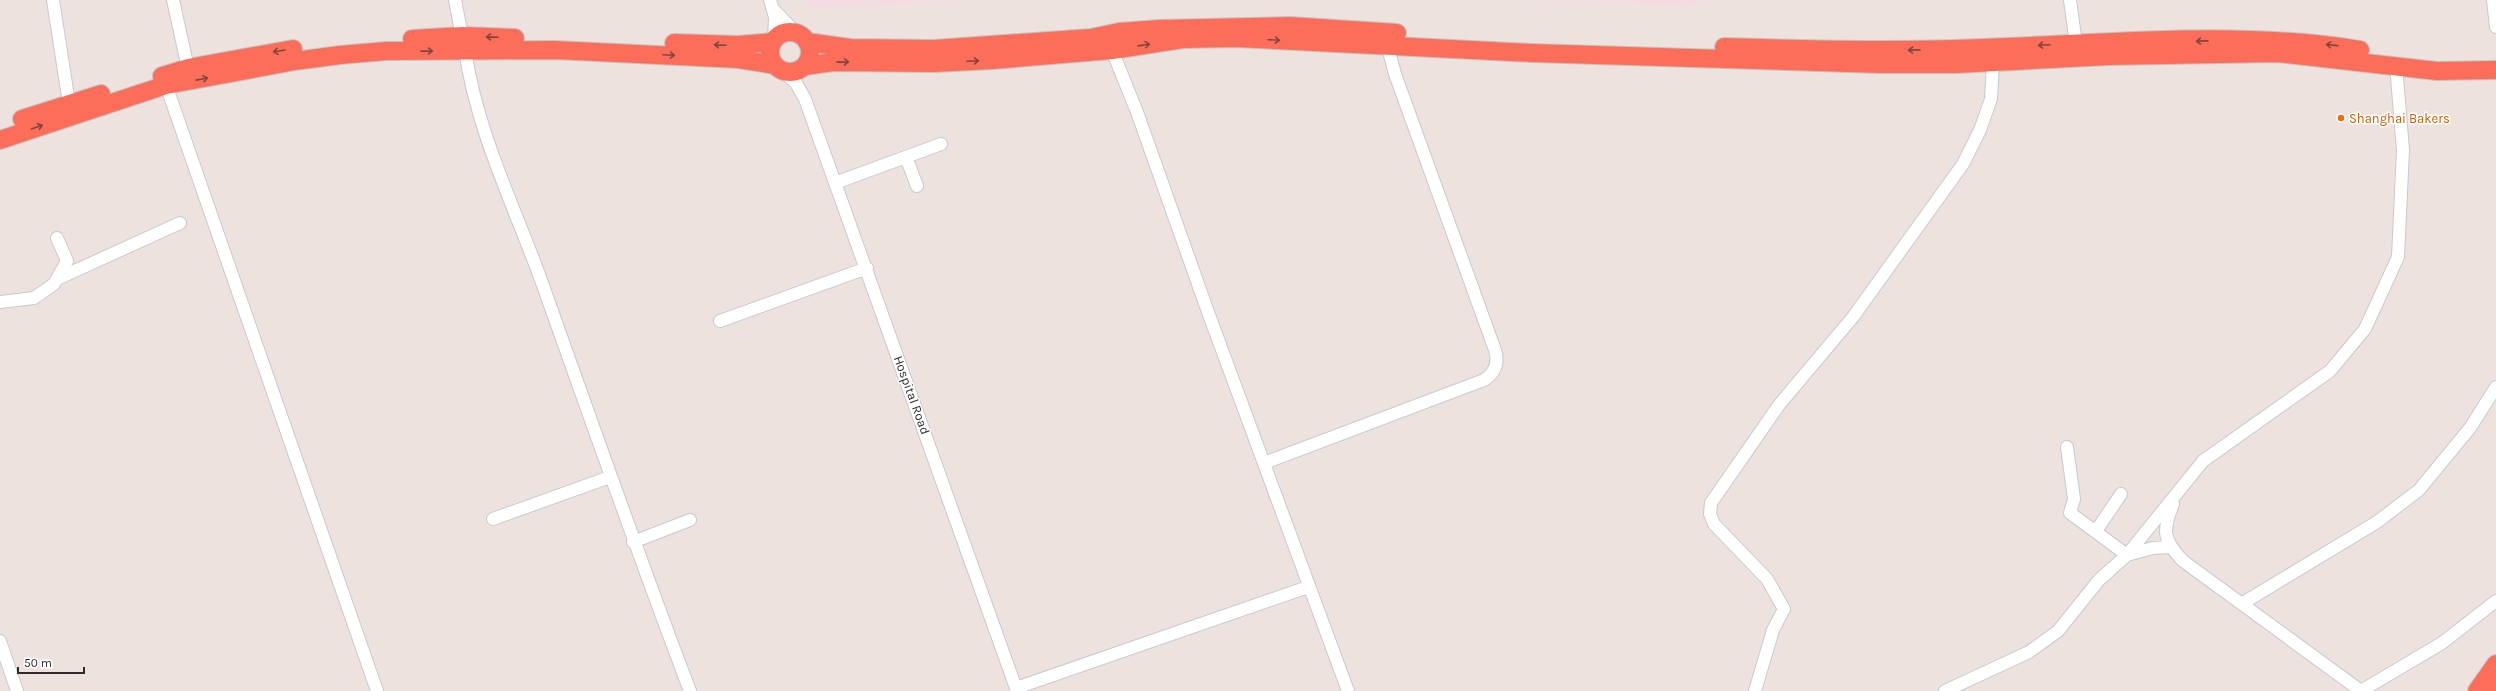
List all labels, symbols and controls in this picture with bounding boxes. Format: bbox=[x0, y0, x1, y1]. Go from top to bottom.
one-way arrow bbox=[486, 33, 499, 41]
one-way arrow bbox=[1267, 36, 1280, 44]
one-way arrow bbox=[2196, 37, 2209, 45]
one-way arrow bbox=[714, 41, 727, 48]
one-way arrow bbox=[1138, 41, 1151, 49]
one-way arrow bbox=[2038, 42, 2051, 49]
one-way arrow bbox=[2326, 42, 2339, 49]
one-way arrow bbox=[1908, 46, 1921, 54]
one-way arrow bbox=[273, 47, 286, 55]
one-way arrow bbox=[420, 47, 433, 55]
one-way arrow bbox=[662, 51, 675, 59]
one-way arrow bbox=[836, 58, 849, 66]
one-way arrow bbox=[966, 58, 979, 65]
one-way arrow bbox=[195, 74, 208, 82]
place label: Shanghai Bakers bbox=[2349, 111, 2450, 126]
marker: Shanghai Bakers bbox=[2336, 113, 2346, 123]
one-way arrow bbox=[31, 123, 43, 131]
street label: Hospital Road bbox=[891, 354, 933, 436]
scale bar bbox=[18, 649, 84, 675]
text: 50 m bbox=[24, 656, 52, 670]

